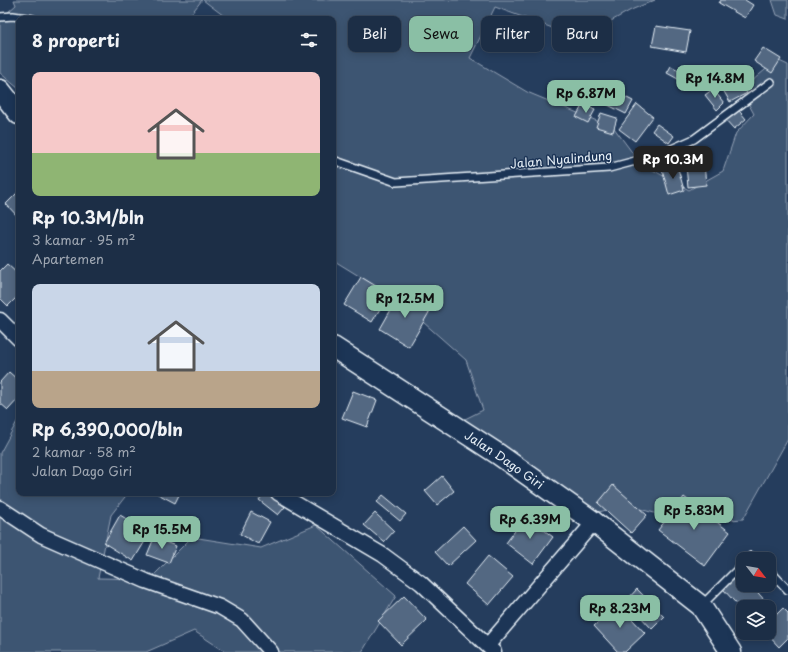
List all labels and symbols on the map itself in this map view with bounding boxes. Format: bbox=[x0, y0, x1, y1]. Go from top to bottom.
pin: Rp 14.8M bbox=[674, 65, 756, 99]
pin: Rp 6.87M bbox=[545, 80, 627, 114]
street label: Jalan Nyalindung bbox=[509, 146, 613, 172]
pin: Rp 10.3M bbox=[632, 146, 714, 180]
pin: Rp 12.5M bbox=[364, 285, 446, 319]
street label: Jalan Dago Giri bbox=[461, 426, 548, 493]
pin: Rp 5.83M bbox=[653, 497, 735, 531]
pin: Rp 6.39M bbox=[489, 506, 571, 540]
pin: Rp 15.5M bbox=[121, 516, 203, 550]
north arrow bbox=[736, 552, 776, 592]
pin: Rp 8.23M bbox=[579, 595, 661, 629]

